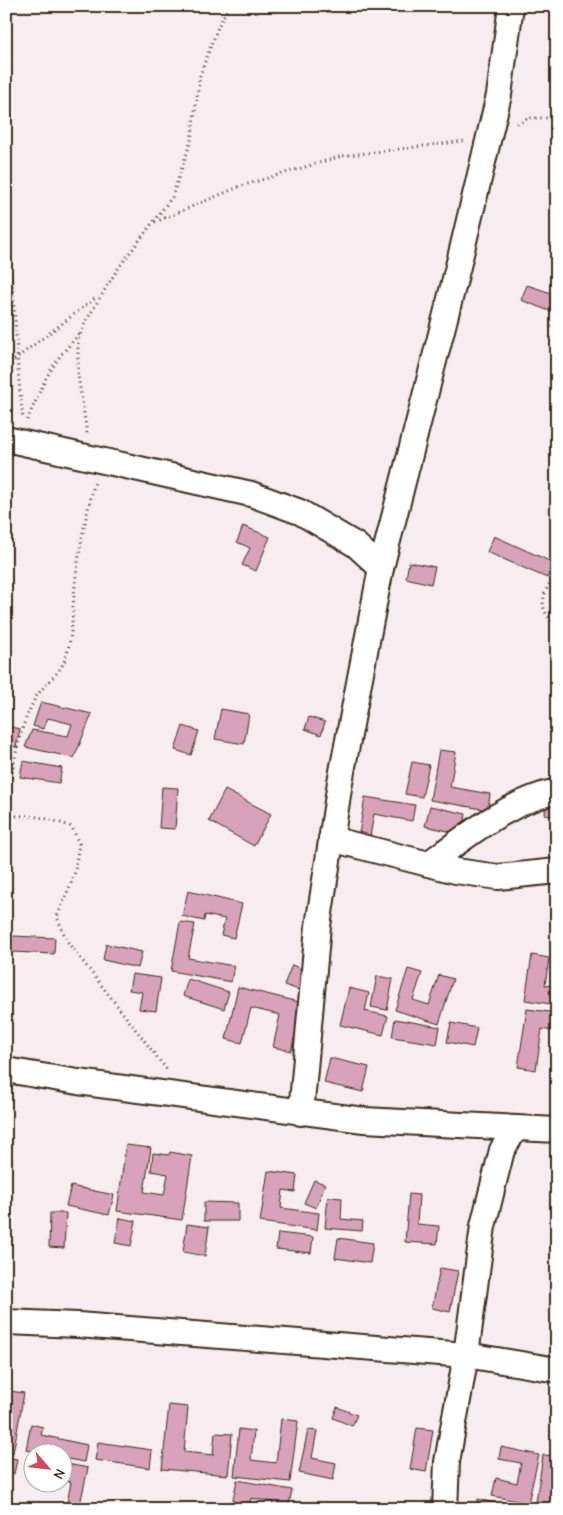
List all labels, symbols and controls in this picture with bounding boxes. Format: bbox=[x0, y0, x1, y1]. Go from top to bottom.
north arrow bbox=[22, 1442, 72, 1492]
text: N bbox=[49, 1466, 69, 1482]

